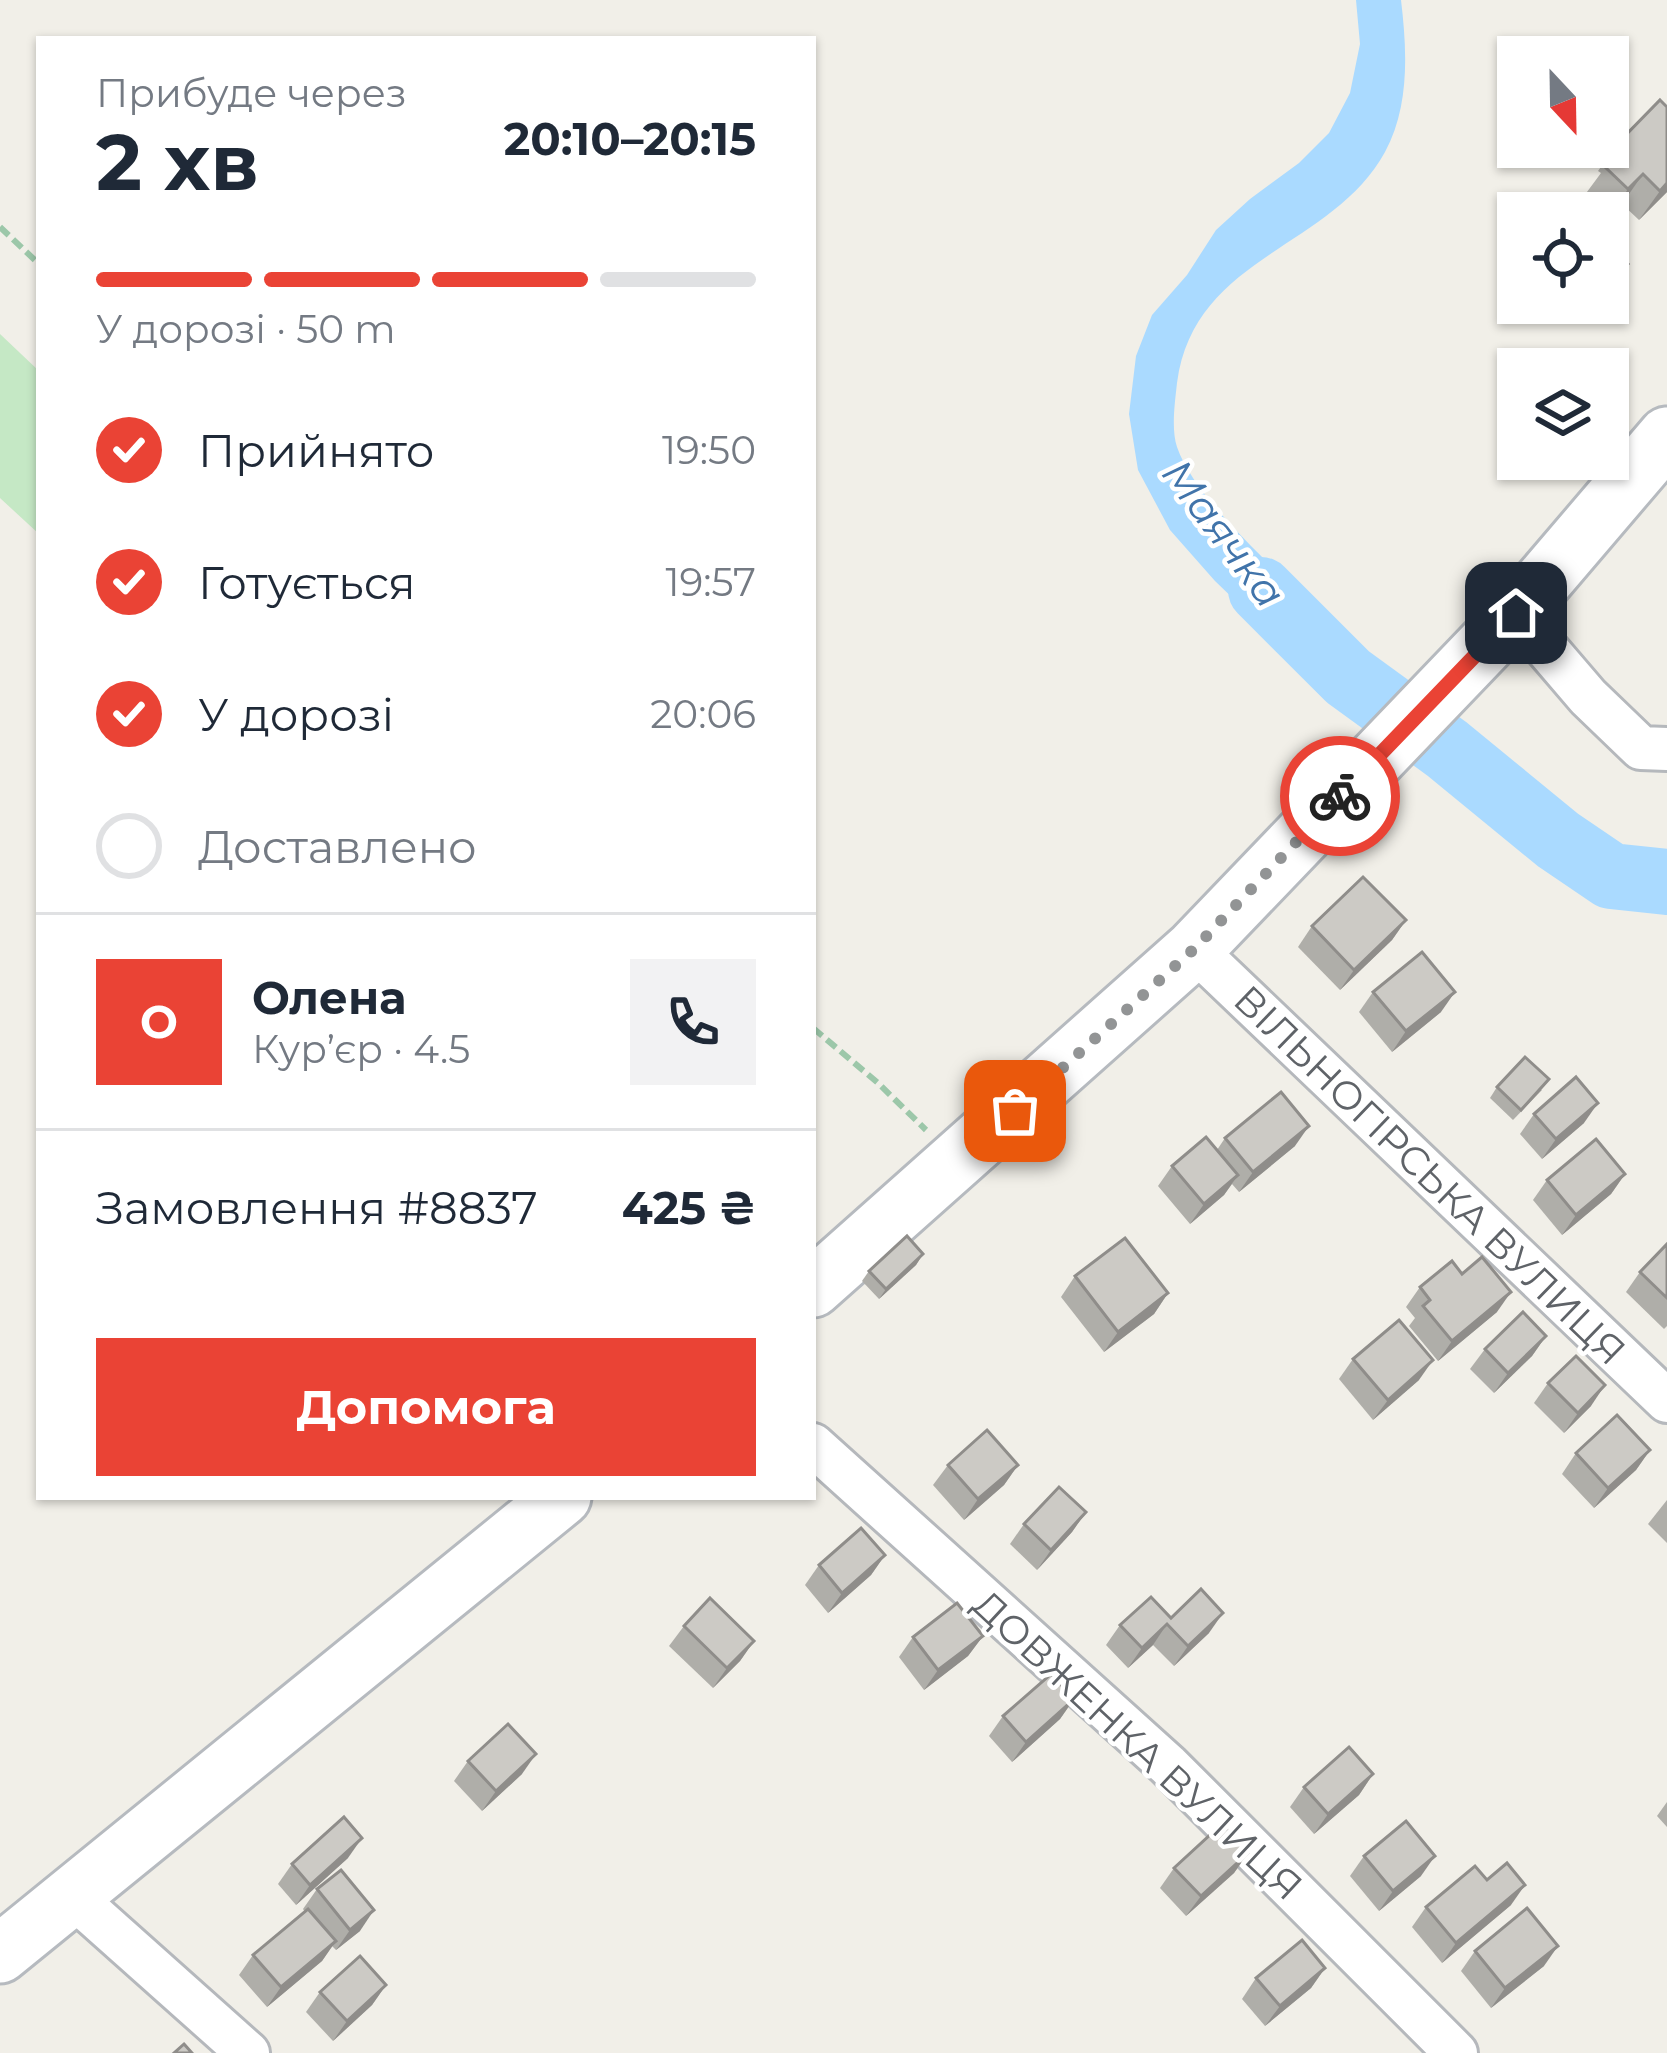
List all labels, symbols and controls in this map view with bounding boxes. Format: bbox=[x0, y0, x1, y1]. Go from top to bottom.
north arrow bbox=[1497, 36, 1629, 168]
map controls bbox=[1497, 36, 1629, 480]
text: Прибуде через bbox=[96, 69, 407, 117]
text: 20:10–20:15 bbox=[504, 111, 756, 166]
text: 2 хв bbox=[96, 114, 259, 210]
button: locate bbox=[1497, 192, 1629, 324]
text: У дорозі · 50 m bbox=[96, 305, 396, 353]
button: layers bbox=[1497, 348, 1629, 480]
icon: check bbox=[96, 417, 162, 483]
text: Прийнято bbox=[198, 423, 434, 478]
text: 19:50 bbox=[662, 426, 756, 474]
water label: Маячка bbox=[1151, 448, 1297, 618]
icon: check bbox=[96, 549, 162, 615]
text: Готується bbox=[198, 555, 416, 610]
text: 19:57 bbox=[665, 558, 756, 606]
pin bbox=[1465, 562, 1567, 664]
icon: home bbox=[1483, 580, 1549, 646]
icon: check bbox=[96, 681, 162, 747]
text: У дорозі bbox=[198, 687, 394, 742]
text: 20:06 bbox=[650, 690, 756, 738]
courier bbox=[1280, 736, 1400, 856]
icon: bike bbox=[1307, 763, 1373, 829]
text: Доставлено bbox=[198, 819, 477, 874]
button: phone bbox=[630, 959, 756, 1085]
text: Олена bbox=[252, 970, 406, 1025]
street label: ВІЛЬНОГІРСЬКА ВУЛИЦЯ bbox=[1224, 975, 1636, 1375]
text: О bbox=[140, 994, 178, 1049]
text: Кур’єр · 4.5 bbox=[252, 1025, 470, 1073]
pin bbox=[964, 1060, 1066, 1162]
icon: bag bbox=[982, 1078, 1048, 1144]
text: Замовлення #8837 bbox=[96, 1180, 538, 1235]
text: 425 ₴ bbox=[622, 1180, 756, 1235]
button: Допомога bbox=[96, 1338, 756, 1476]
street label: ДОВЖЕНКА ВУЛИЦЯ bbox=[963, 1580, 1313, 1910]

